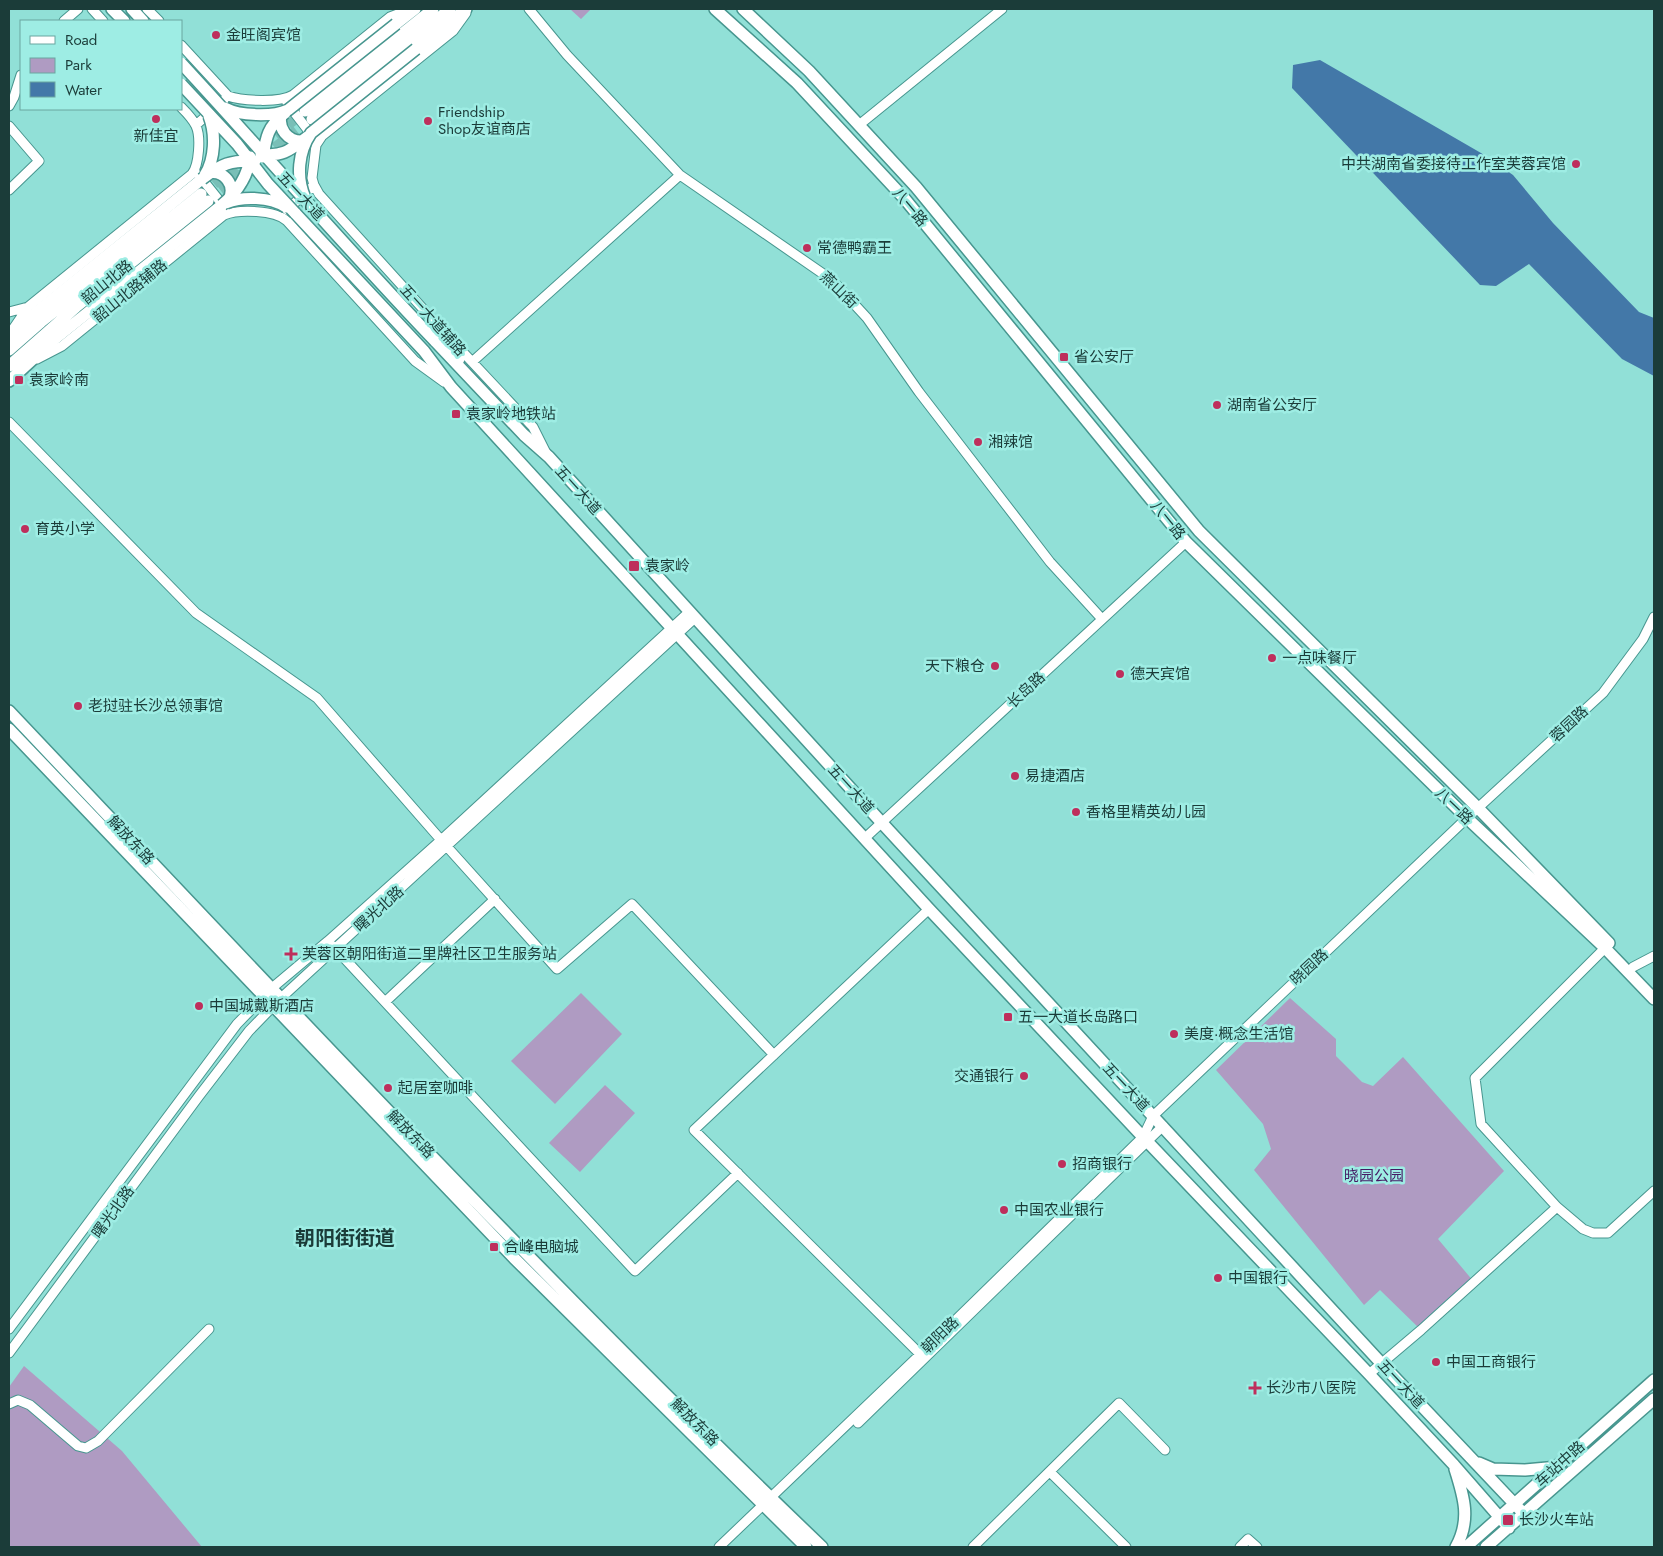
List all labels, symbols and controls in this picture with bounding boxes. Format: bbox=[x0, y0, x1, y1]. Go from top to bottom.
legend bbox=[20, 20, 182, 110]
place label: 金旺阁宾馆 bbox=[226, 24, 301, 46]
text: Road bbox=[65, 29, 97, 51]
marker: 金旺阁宾馆 bbox=[210, 29, 222, 41]
text: Park bbox=[65, 54, 92, 76]
text: Water bbox=[65, 79, 103, 101]
place label: Friendship Shop友谊商店 bbox=[438, 101, 531, 140]
marker: 新佳宜 bbox=[150, 113, 162, 125]
marker: Friendship Shop友谊商店 bbox=[422, 115, 434, 127]
place label: 新佳宜 bbox=[133, 125, 179, 147]
place label: 中共湖南省委接待工作室芙蓉宾馆 bbox=[1341, 153, 1566, 175]
marker: 中共湖南省委接待工作室芙蓉宾馆 bbox=[1570, 158, 1582, 170]
street label: 五一大道 bbox=[272, 167, 330, 225]
street label: 八一路 bbox=[887, 183, 933, 231]
place label: 常德鸭霸王 bbox=[817, 237, 892, 259]
marker: 常德鸭霸王 bbox=[801, 242, 813, 254]
street label: 韶山北路辅路 bbox=[88, 254, 172, 328]
street label: 韶山北路 bbox=[77, 255, 137, 309]
street label: 燕山街 bbox=[815, 266, 863, 314]
street label: 五一大道辅路 bbox=[395, 279, 471, 361]
place label: 省公安厅 bbox=[1074, 346, 1134, 368]
marker: 省公安厅 bbox=[1058, 351, 1070, 363]
place label: 袁家岭南 bbox=[29, 369, 89, 391]
marker: 袁家岭南 bbox=[13, 374, 25, 386]
place label: 湖南省公安厅 bbox=[1227, 394, 1317, 416]
marker: 湖南省公安厅 bbox=[1211, 399, 1223, 411]
place label: 袁家岭地铁站 bbox=[466, 403, 556, 425]
marker: 袁家岭地铁站 bbox=[450, 408, 462, 420]
place label: 湘辣馆 bbox=[988, 431, 1033, 453]
marker: 湘辣馆 bbox=[972, 436, 984, 448]
street label: 五一大道 bbox=[550, 460, 606, 520]
street label: 八一路 bbox=[1145, 496, 1191, 544]
place label: 育英小学 bbox=[35, 518, 95, 540]
marker: 育英小学 bbox=[19, 523, 31, 535]
place label: 袁家岭 bbox=[645, 555, 690, 577]
marker: 袁家岭 bbox=[627, 559, 641, 573]
place label: 一点味餐厅 bbox=[1282, 647, 1357, 669]
marker: 一点味餐厅 bbox=[1266, 652, 1278, 664]
place label: 天下粮仓 bbox=[925, 655, 985, 677]
marker: 天下粮仓 bbox=[989, 660, 1001, 672]
place label: 德天宾馆 bbox=[1130, 663, 1190, 685]
street label: 长岛路 bbox=[1002, 667, 1050, 713]
marker: 德天宾馆 bbox=[1114, 668, 1126, 680]
place label: 老挝驻长沙总领事馆 bbox=[88, 695, 223, 717]
marker: 老挝驻长沙总领事馆 bbox=[72, 700, 84, 712]
street label: 蓉园路 bbox=[1545, 701, 1593, 747]
street label: 五一大道 bbox=[823, 759, 879, 819]
place label: 易捷酒店 bbox=[1025, 765, 1085, 787]
marker: 易捷酒店 bbox=[1009, 770, 1021, 782]
street label: 八一路 bbox=[1430, 782, 1478, 830]
place label: 香格里精英幼儿园 bbox=[1086, 801, 1206, 823]
marker: 香格里精英幼儿园 bbox=[1070, 806, 1082, 818]
street label: 解放东路 bbox=[102, 811, 160, 869]
street label: 曙光北路 bbox=[349, 881, 409, 937]
place label: 芙蓉区朝阳街道二里牌社区卫生服务站 bbox=[302, 943, 557, 965]
street label: 晓园路 bbox=[1285, 944, 1333, 990]
marker: 芙蓉区朝阳街道二里牌社区卫生服务站 bbox=[284, 947, 298, 961]
place label: 中国城戴斯酒店 bbox=[209, 995, 314, 1017]
marker: 中国城戴斯酒店 bbox=[193, 1000, 205, 1012]
place label: 五一大道长岛路口 bbox=[1018, 1006, 1138, 1028]
marker: 五一大道长岛路口 bbox=[1002, 1011, 1014, 1023]
place label: 美度·概念生活馆 bbox=[1184, 1023, 1294, 1045]
marker: 美度·概念生活馆 bbox=[1168, 1028, 1180, 1040]
street label: 五一大道 bbox=[1097, 1058, 1155, 1116]
place label: 交通银行 bbox=[954, 1065, 1014, 1087]
marker: 交通银行 bbox=[1018, 1070, 1030, 1082]
place label: 起居室咖啡 bbox=[397, 1077, 473, 1099]
marker: 起居室咖啡 bbox=[382, 1082, 394, 1094]
street label: 解放东路 bbox=[382, 1105, 440, 1163]
place label: 招商银行 bbox=[1072, 1153, 1132, 1175]
marker: 招商银行 bbox=[1056, 1158, 1068, 1170]
park label: 晓园公园 bbox=[1344, 1165, 1404, 1187]
street label: 曙光北路 bbox=[86, 1181, 140, 1243]
place label: 中国农业银行 bbox=[1014, 1199, 1104, 1221]
marker: 中国农业银行 bbox=[998, 1204, 1010, 1216]
district label: 朝阳街街道 bbox=[295, 1224, 395, 1253]
place label: 合峰电脑城 bbox=[504, 1236, 579, 1258]
marker: 合峰电脑城 bbox=[488, 1241, 500, 1253]
place label: 中国银行 bbox=[1228, 1267, 1288, 1289]
marker: 中国银行 bbox=[1212, 1272, 1224, 1284]
street label: 朝阳路 bbox=[916, 1311, 964, 1359]
place label: 中国工商银行 bbox=[1446, 1351, 1536, 1373]
street label: 五一大道 bbox=[1372, 1355, 1430, 1413]
marker: 中国工商银行 bbox=[1430, 1356, 1442, 1368]
place label: 长沙市八医院 bbox=[1266, 1377, 1356, 1399]
marker: 长沙市八医院 bbox=[1248, 1381, 1262, 1395]
street label: 解放东路 bbox=[666, 1393, 724, 1451]
street label: 车站中路 bbox=[1530, 1436, 1590, 1492]
place label: 长沙火车站 bbox=[1519, 1509, 1594, 1531]
marker: 长沙火车站 bbox=[1501, 1513, 1515, 1527]

